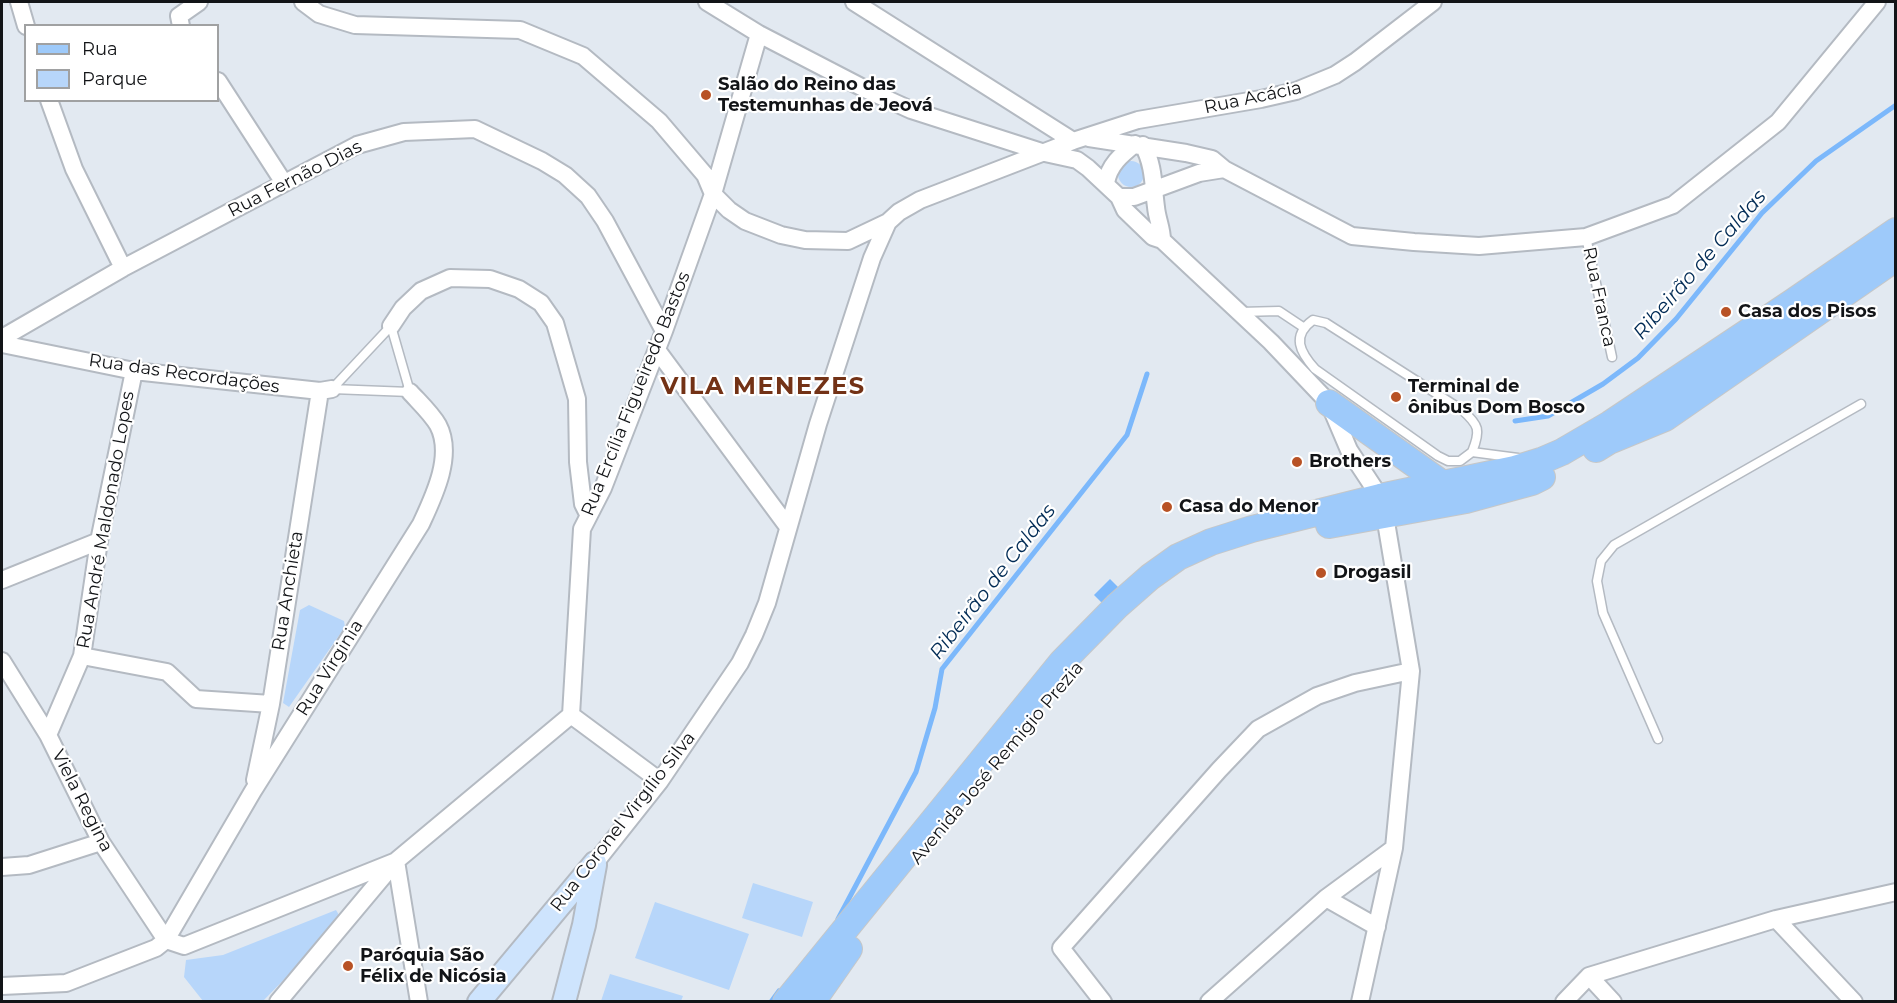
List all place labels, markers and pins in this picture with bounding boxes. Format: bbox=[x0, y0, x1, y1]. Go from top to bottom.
place label: Salão do Reino das Testemunhas de Jeová bbox=[718, 74, 933, 116]
marker: Salão do Reino das Testemunhas de Jeová bbox=[699, 88, 713, 102]
place label: Casa dos Pisos bbox=[1738, 301, 1876, 323]
marker: Casa dos Pisos bbox=[1719, 305, 1733, 319]
place label: Terminal de ônibus Dom Bosco bbox=[1408, 376, 1585, 418]
marker: Terminal de ônibus Dom Bosco bbox=[1389, 390, 1403, 404]
place label: Brothers bbox=[1309, 451, 1391, 473]
marker: Brothers bbox=[1290, 455, 1304, 469]
place label: Casa do Menor bbox=[1179, 496, 1319, 518]
marker: Casa do Menor bbox=[1160, 500, 1174, 514]
place label: Drogasil bbox=[1333, 562, 1411, 584]
marker: Drogasil bbox=[1314, 566, 1328, 580]
place label: Paróquia São Félix de Nicósia bbox=[360, 945, 507, 988]
marker: Paróquia São Félix de Nicósia bbox=[341, 959, 355, 973]

